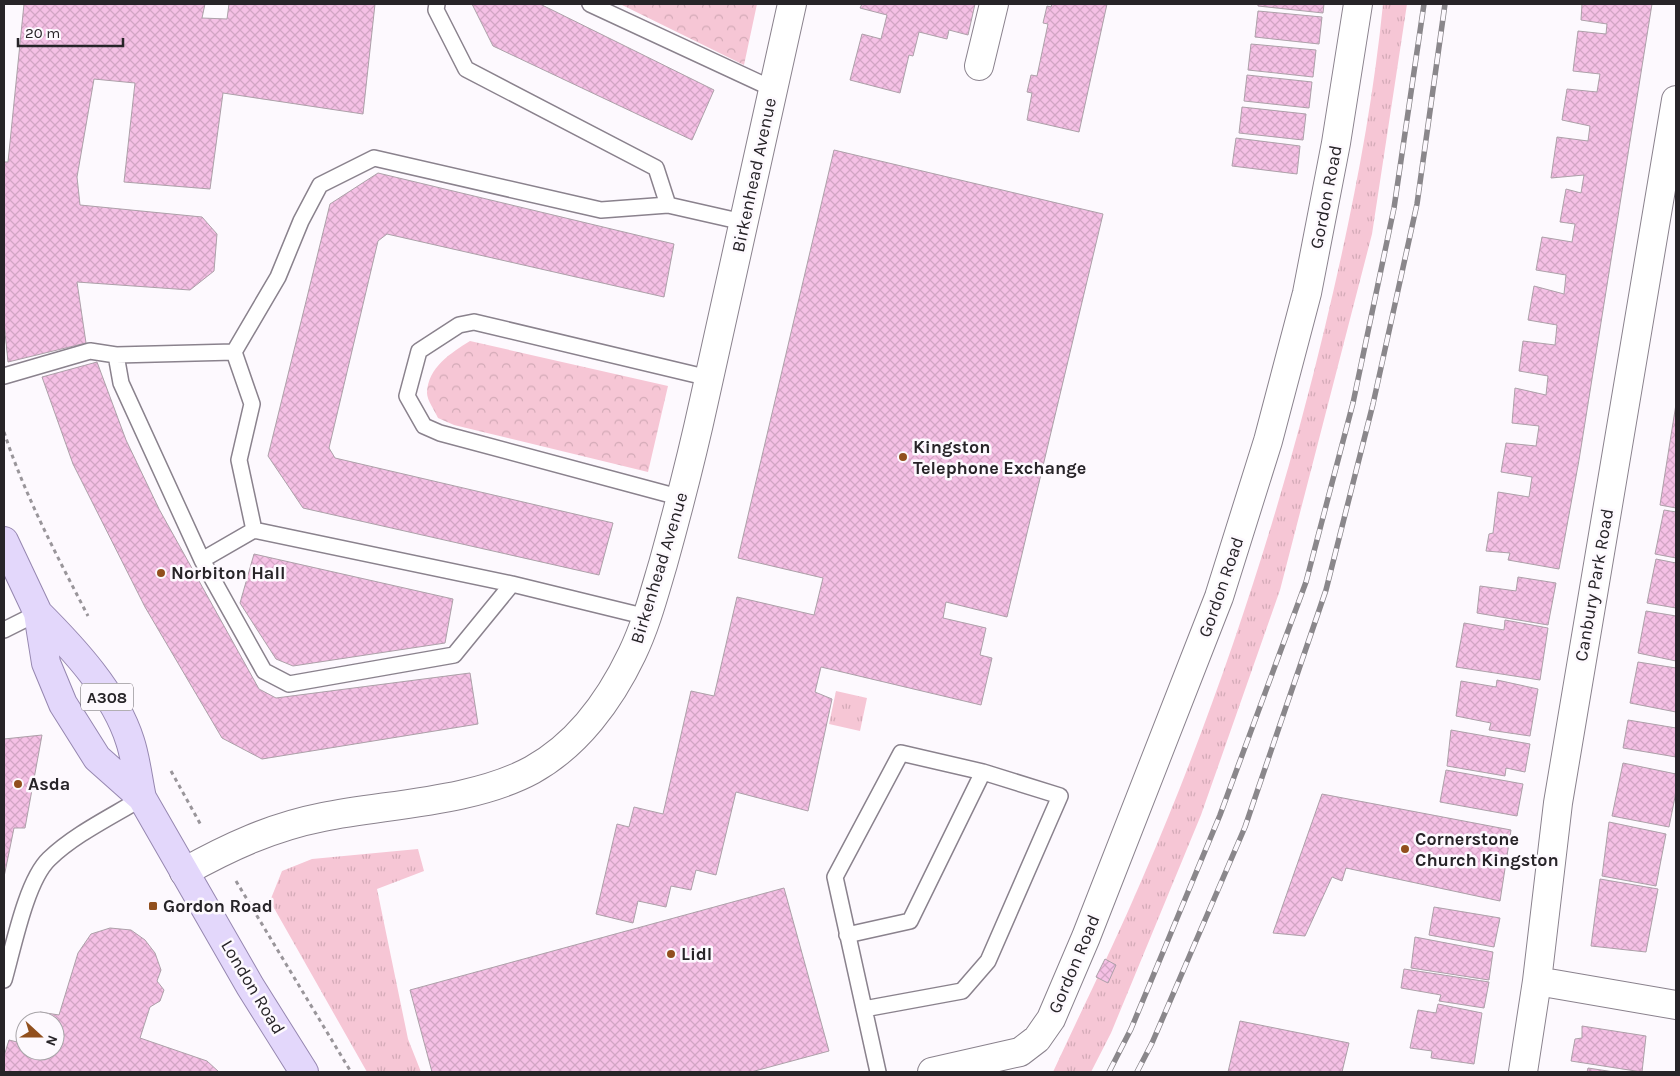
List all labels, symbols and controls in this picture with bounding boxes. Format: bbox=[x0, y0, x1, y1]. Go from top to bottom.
scale bar bbox=[18, 15, 122, 47]
text: 20 m bbox=[25, 24, 60, 42]
street label: Birkenhead Avenue bbox=[727, 96, 781, 254]
street label: Gordon Road bbox=[1305, 143, 1347, 251]
place label: Kingston Telephone Exchange bbox=[913, 436, 1086, 479]
marker: Kingston Telephone Exchange bbox=[897, 451, 909, 463]
street label: Birkenhead Avenue bbox=[625, 489, 693, 647]
street label: Canbury Park Road bbox=[1570, 507, 1618, 663]
street label: Gordon Road bbox=[1194, 534, 1248, 640]
place label: Norbiton Hall bbox=[171, 562, 285, 584]
marker: Norbiton Hall bbox=[155, 567, 167, 579]
road number: A308 bbox=[81, 684, 133, 710]
place label: Asda bbox=[28, 773, 70, 795]
marker: Asda bbox=[12, 778, 24, 790]
place label: Cornerstone Church Kingston bbox=[1415, 828, 1559, 871]
marker: Cornerstone Church Kingston bbox=[1399, 843, 1411, 855]
place label: Gordon Road bbox=[163, 895, 273, 917]
marker: Gordon Road bbox=[147, 900, 159, 912]
street label: Gordon Road bbox=[1043, 911, 1105, 1017]
street label: London Road bbox=[216, 936, 290, 1038]
place label: Lidl bbox=[681, 943, 712, 965]
marker: Lidl bbox=[665, 948, 677, 960]
north arrow bbox=[15, 1011, 65, 1061]
text: N bbox=[42, 1033, 61, 1048]

